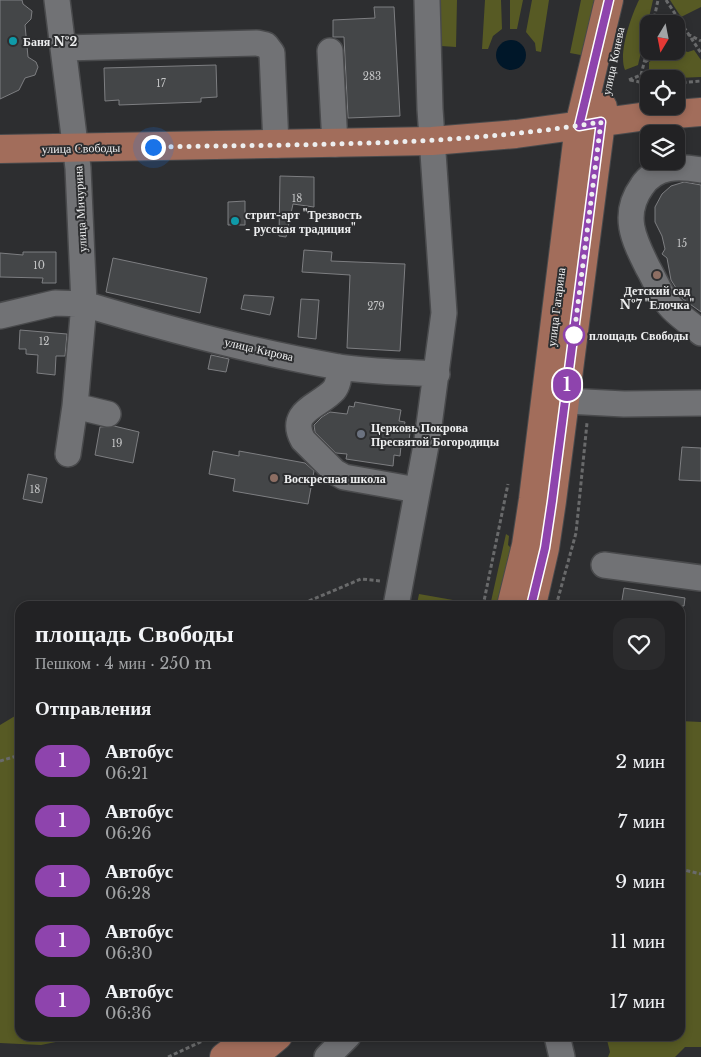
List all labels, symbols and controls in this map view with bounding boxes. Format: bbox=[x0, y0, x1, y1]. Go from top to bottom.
north arrow bbox=[640, 15, 685, 60]
map controls bbox=[640, 15, 685, 170]
street label: улица Конева bbox=[598, 25, 628, 96]
place label: Баня №2 bbox=[23, 34, 77, 49]
marker: Баня №2 bbox=[7, 35, 19, 47]
house number: 283 bbox=[363, 70, 381, 83]
button: locate bbox=[640, 70, 685, 115]
house number: 17 bbox=[156, 77, 167, 90]
button: layers bbox=[640, 125, 685, 170]
your location bbox=[141, 135, 166, 160]
street label: улица Свободы bbox=[42, 140, 120, 156]
street label: улица Мичурина bbox=[70, 165, 90, 253]
house number: 18 bbox=[292, 192, 302, 205]
place label: стрит-арт "Трезвость - русская традиция" bbox=[245, 207, 362, 236]
marker: стрит-арт "Трезвость - русская традиция" bbox=[229, 215, 241, 227]
house number: 15 bbox=[677, 237, 687, 250]
house number: 10 bbox=[33, 259, 45, 272]
street label: улица Гагарина bbox=[544, 266, 568, 347]
marker: Детский сад №7 "Елочка" bbox=[651, 269, 663, 281]
place label: Детский сад №7 "Елочка" bbox=[620, 283, 694, 312]
house number: 279 bbox=[367, 300, 385, 313]
marker: площадь Свободы bbox=[563, 324, 585, 346]
place label: площадь Свободы bbox=[589, 328, 689, 343]
street label: улица Кирова bbox=[223, 334, 296, 364]
house number: 12 bbox=[39, 335, 49, 348]
line badge: 1 bbox=[551, 369, 583, 401]
text: 1 bbox=[563, 374, 571, 396]
place label: Церковь Покрова Пресвятой Богородицы bbox=[371, 420, 500, 449]
marker: Церковь Покрова Пресвятой Богородицы bbox=[355, 428, 367, 440]
house number: 19 bbox=[112, 437, 122, 450]
place label: Воскресная школа bbox=[284, 471, 386, 486]
marker: Воскресная школа bbox=[268, 472, 280, 484]
house number: 18 bbox=[30, 483, 40, 496]
button: heart bbox=[613, 618, 665, 670]
text: площадь Свободы bbox=[35, 619, 234, 648]
text: Пешком · 4 мин · 250 m bbox=[35, 653, 212, 673]
text: Отправления bbox=[35, 697, 151, 720]
text: Автобус bbox=[105, 740, 173, 763]
text: 1 bbox=[59, 750, 66, 772]
text: 2 мин bbox=[615, 750, 665, 773]
text: 06:21 bbox=[105, 763, 148, 783]
text: Автобус bbox=[105, 800, 173, 823]
text: 1 bbox=[59, 810, 66, 832]
text: 7 мин bbox=[618, 810, 665, 833]
text: 06:26 bbox=[105, 823, 151, 843]
text: Автобус bbox=[105, 860, 173, 883]
text: 1 bbox=[59, 870, 66, 892]
text: 9 мин bbox=[615, 870, 665, 893]
text: 06:28 bbox=[105, 883, 151, 903]
text: Автобус bbox=[105, 920, 173, 943]
text: 1 bbox=[59, 930, 66, 952]
text: 11 мин bbox=[610, 930, 665, 953]
text: 06:30 bbox=[105, 943, 153, 963]
text: Автобус bbox=[105, 980, 173, 1003]
text: 1 bbox=[59, 990, 66, 1012]
text: 17 мин bbox=[609, 990, 665, 1013]
text: 06:36 bbox=[105, 1003, 151, 1023]

